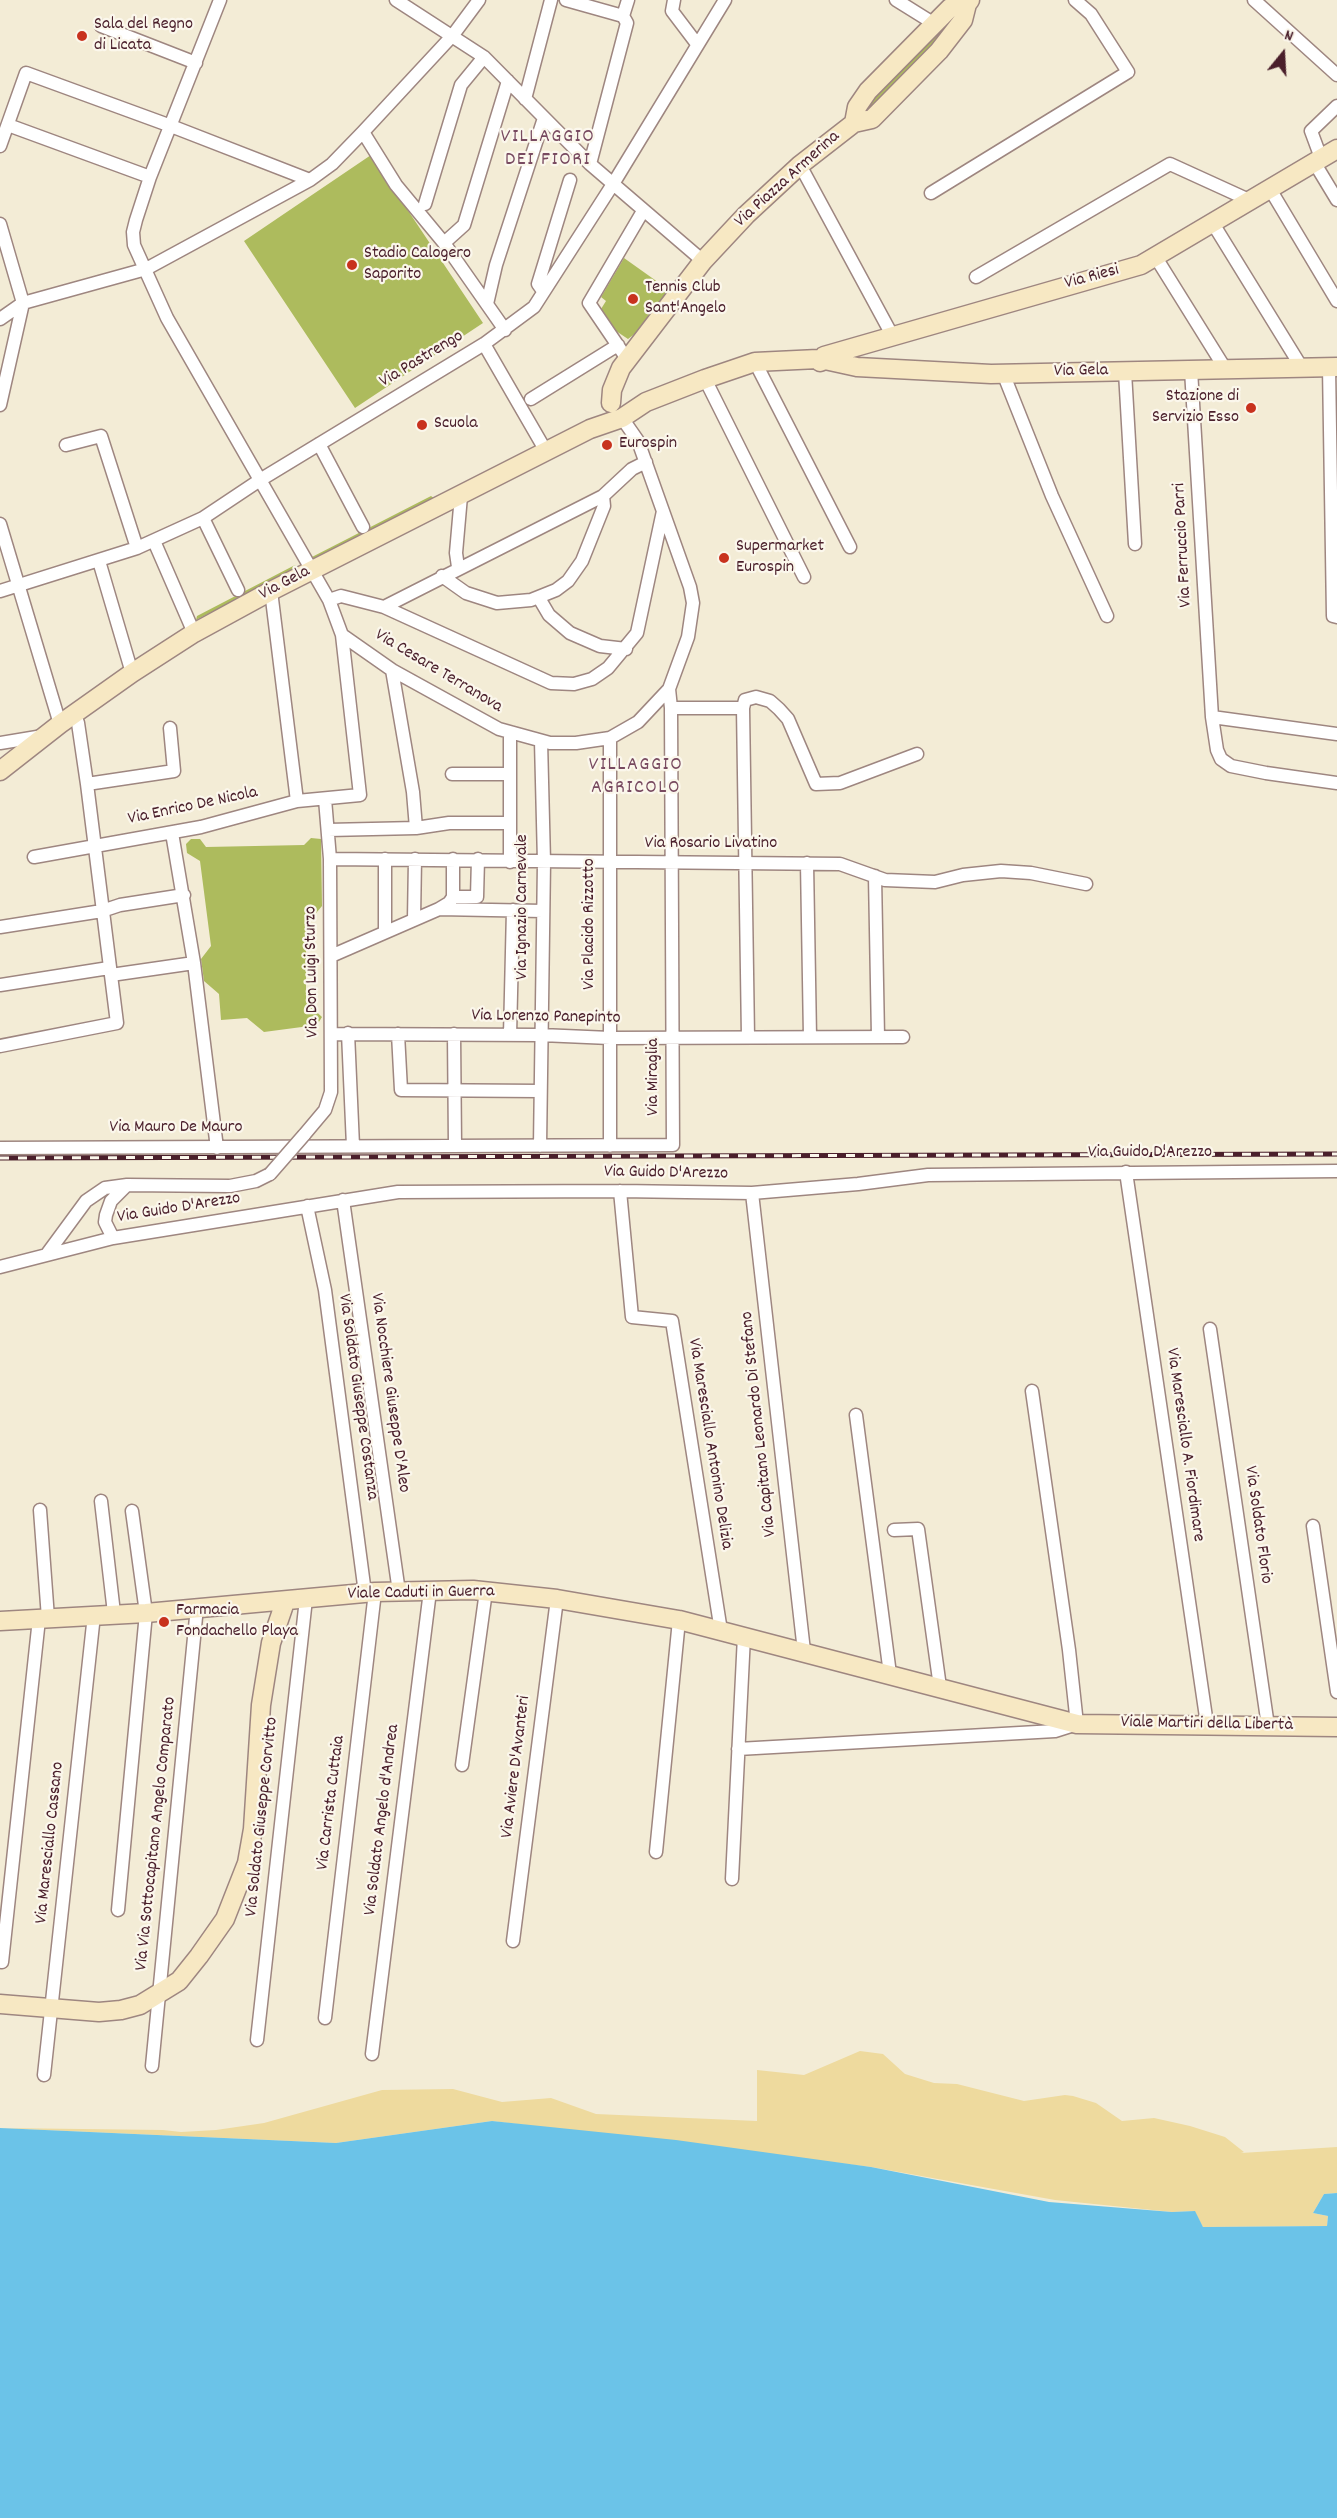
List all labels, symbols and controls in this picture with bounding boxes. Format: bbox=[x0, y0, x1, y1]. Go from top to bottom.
place label: Sala del Regno di Licata bbox=[94, 15, 193, 57]
north arrow bbox=[1253, 24, 1313, 84]
text: N bbox=[1281, 24, 1296, 49]
marker: Sala del Regno di Licata bbox=[75, 29, 89, 43]
district label: VILLAGGIO DEI FIORI bbox=[501, 126, 595, 173]
street label: Via Piazza Armerina bbox=[731, 127, 845, 233]
place label: Stadio Calogero Saporito bbox=[364, 244, 471, 286]
marker: Stadio Calogero Saporito bbox=[345, 258, 359, 272]
street label: Via Riesi bbox=[1062, 260, 1122, 296]
place label: Tennis Club Sant'Angelo bbox=[645, 278, 726, 320]
marker: Tennis Club Sant'Angelo bbox=[626, 292, 640, 306]
street label: Via Pastrengo bbox=[376, 326, 468, 394]
street label: Via Gela bbox=[1054, 361, 1108, 383]
place label: Stazione di Servizio Esso bbox=[1152, 387, 1239, 430]
marker: Stazione di Servizio Esso bbox=[1244, 401, 1258, 415]
place label: Scuola bbox=[434, 414, 478, 436]
marker: Scuola bbox=[415, 418, 429, 432]
place label: Eurospin bbox=[619, 434, 677, 456]
marker: Eurospin bbox=[600, 438, 614, 452]
street label: Via Ferruccio Parri bbox=[1170, 482, 1198, 608]
place label: Supermarket Eurospin bbox=[736, 537, 824, 580]
marker: Supermarket Eurospin bbox=[717, 551, 731, 565]
street label: Via Gela bbox=[256, 562, 314, 606]
street label: Via Cesare Terranova bbox=[370, 625, 506, 719]
district label: VILLAGGIO AGRICOLO bbox=[589, 754, 683, 801]
street label: Via Enrico De Nicola bbox=[126, 783, 260, 831]
street label: Via Ignazio Carnevale bbox=[513, 834, 535, 980]
street label: Via Rosario Livatino bbox=[645, 834, 777, 856]
street label: Via Placido Rizzotto bbox=[580, 858, 602, 990]
street label: Via Don Luigi Sturzo bbox=[301, 906, 325, 1038]
street label: Via Lorenzo Panepinto bbox=[471, 1006, 621, 1030]
street label: Via Miraglia bbox=[644, 1038, 666, 1116]
street label: Via Mauro De Mauro bbox=[110, 1118, 242, 1140]
street label: Via Guido D'Arezzo bbox=[1088, 1143, 1212, 1165]
street label: Via Guido D'Arezzo bbox=[604, 1162, 728, 1186]
street label: Via Guido D'Arezzo bbox=[116, 1189, 242, 1229]
street label: Via Nocchiere Giuseppe D'Aleo bbox=[364, 1292, 414, 1494]
street label: Via Soldato Giuseppe Costanza bbox=[332, 1293, 382, 1501]
street label: Via Capitano Leonardo Di Stefano bbox=[737, 1310, 783, 1538]
street label: Via Maresciallo Antonino Delizia bbox=[682, 1337, 736, 1551]
street label: Via Maresciallo A. Fiordimare bbox=[1160, 1347, 1208, 1543]
street label: Via Soldato Florio bbox=[1238, 1465, 1276, 1585]
street label: Viale Caduti in Guerra bbox=[348, 1582, 494, 1606]
place label: Farmacia Fondachello Playa bbox=[176, 1601, 298, 1644]
marker: Farmacia Fondachello Playa bbox=[157, 1615, 171, 1629]
street label: Via Aviere D'Avanteri bbox=[498, 1695, 536, 1839]
street label: Via Via Sottocapitano Angelo Comparato bbox=[132, 1696, 182, 1972]
street label: Viale Martiri della Libertà bbox=[1121, 1713, 1293, 1737]
street label: Via Soldato Giuseppe Corvitto bbox=[242, 1716, 284, 1918]
street label: Via Soldato Angelo d'Andrea bbox=[361, 1723, 405, 1917]
street label: Via Carrista Cuttaia bbox=[313, 1734, 351, 1872]
street label: Via Maresciallo Cassano bbox=[32, 1761, 70, 1925]

